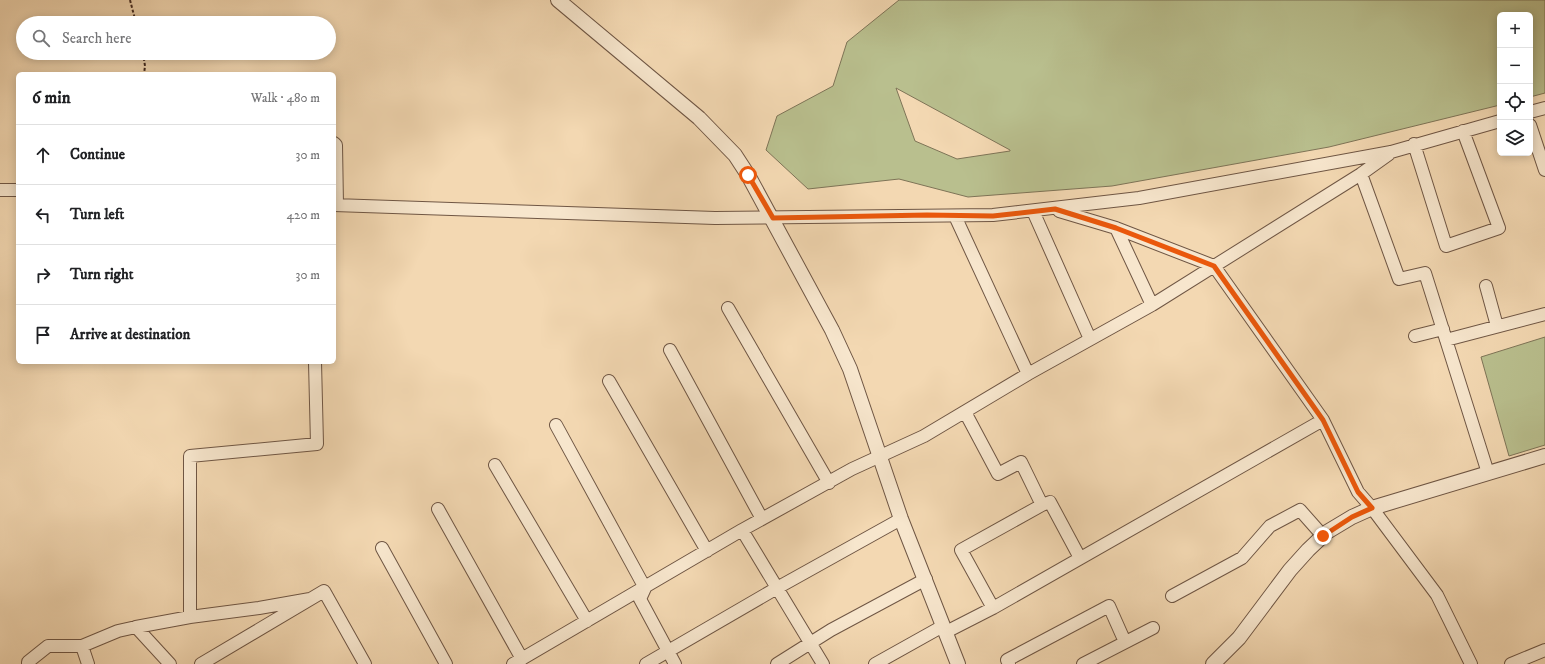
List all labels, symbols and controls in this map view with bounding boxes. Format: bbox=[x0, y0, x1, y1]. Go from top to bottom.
map controls bbox=[1497, 12, 1533, 156]
button: + bbox=[1497, 12, 1533, 48]
search box bbox=[16, 16, 336, 60]
icon: search bbox=[30, 27, 52, 49]
text: Search here bbox=[62, 29, 131, 48]
button: − bbox=[1497, 48, 1533, 84]
button: locate bbox=[1497, 84, 1533, 120]
text: 6 min bbox=[32, 87, 71, 109]
text: Walk · 480 m bbox=[251, 90, 320, 106]
button: layers bbox=[1497, 120, 1533, 156]
icon: ahead bbox=[32, 144, 54, 166]
text: Continue bbox=[70, 145, 125, 164]
text: 30 m bbox=[296, 147, 320, 163]
route start bbox=[739, 166, 757, 184]
icon: left bbox=[32, 204, 54, 226]
text: Turn left bbox=[70, 205, 124, 224]
text: 420 m bbox=[287, 207, 320, 223]
icon: right bbox=[32, 264, 54, 286]
text: Turn right bbox=[70, 265, 133, 284]
text: 30 m bbox=[296, 267, 320, 283]
icon: arrive bbox=[32, 324, 54, 346]
text: Arrive at destination bbox=[70, 325, 190, 344]
route end bbox=[1314, 527, 1332, 545]

